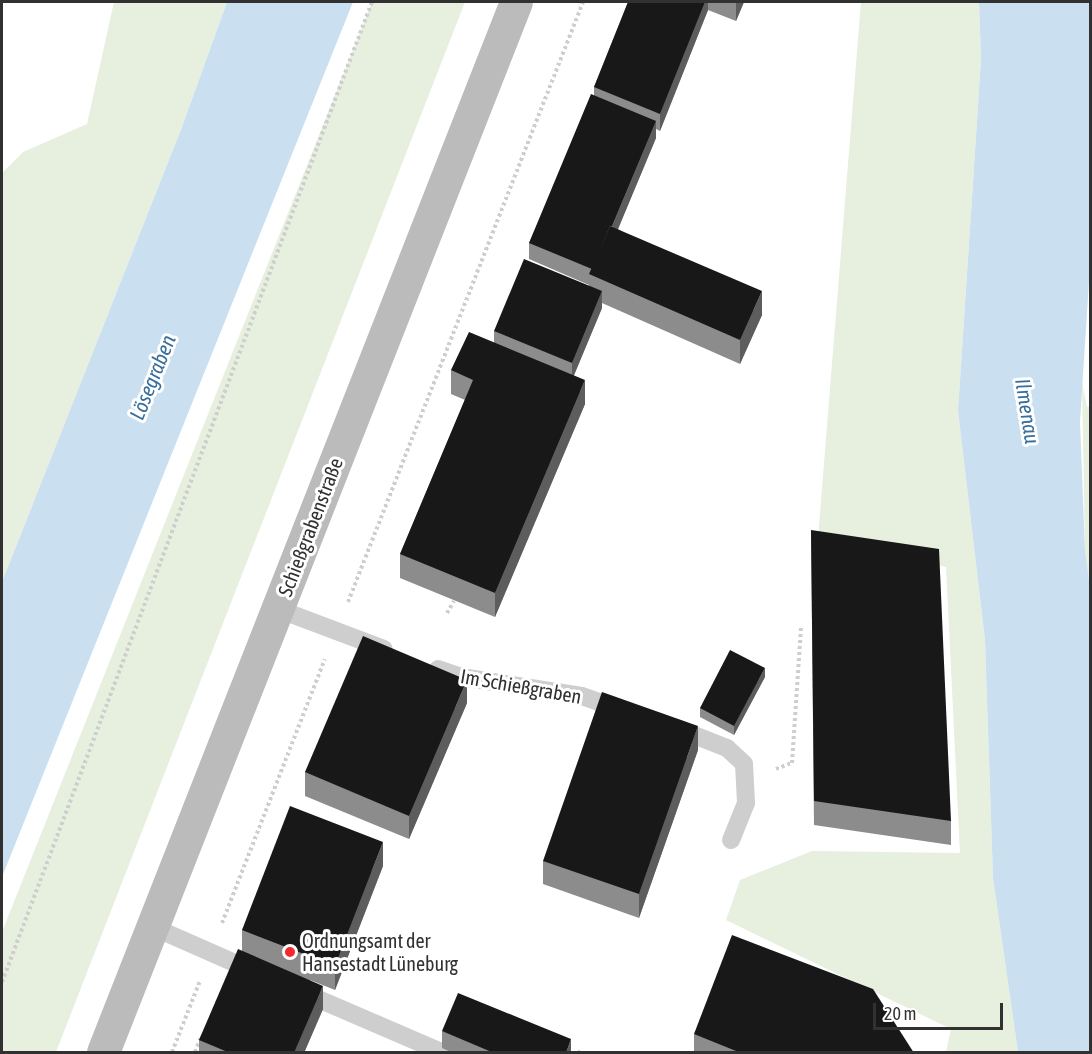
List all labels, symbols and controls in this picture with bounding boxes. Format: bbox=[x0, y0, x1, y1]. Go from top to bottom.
water label: Lösegraben bbox=[124, 331, 180, 423]
water label: Ilmenau bbox=[1010, 377, 1046, 445]
street label: Schießgrabenstraße bbox=[273, 454, 347, 600]
street label: Im Schießgraben bbox=[459, 664, 583, 708]
place label: Ordnungsamt der Hansestadt Lüneburg bbox=[302, 928, 458, 975]
marker: Ordnungsamt der Hansestadt Lüneburg bbox=[283, 945, 297, 959]
scale bar bbox=[876, 991, 1006, 1029]
text: 20 m bbox=[884, 1003, 916, 1024]

